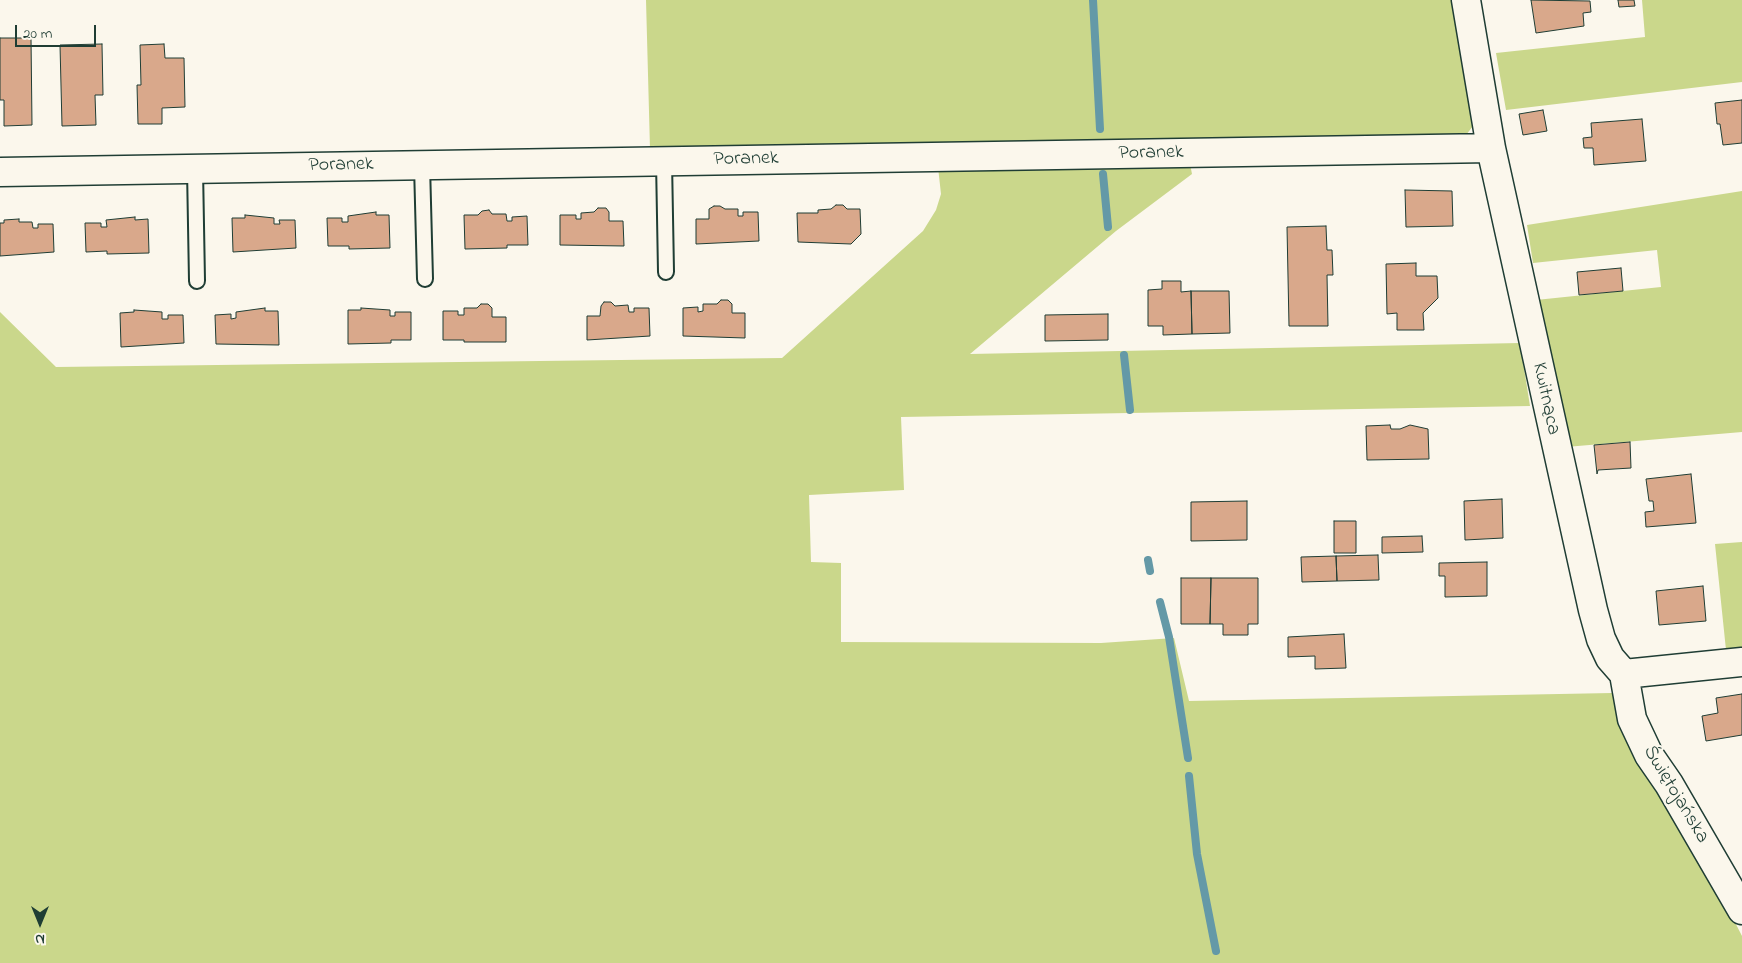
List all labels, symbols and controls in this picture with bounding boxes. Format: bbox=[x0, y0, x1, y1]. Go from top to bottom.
scale bar bbox=[18, 15, 99, 47]
text: 20 m bbox=[23, 23, 52, 45]
street label: Poranek bbox=[1118, 141, 1184, 167]
street label: Poranek bbox=[713, 147, 779, 173]
street label: Poranek bbox=[308, 153, 374, 179]
street label: Kwitnąca bbox=[1526, 361, 1564, 437]
street label: Świętojańska bbox=[1636, 742, 1714, 848]
north arrow bbox=[15, 898, 65, 948]
text: N bbox=[35, 928, 45, 949]

